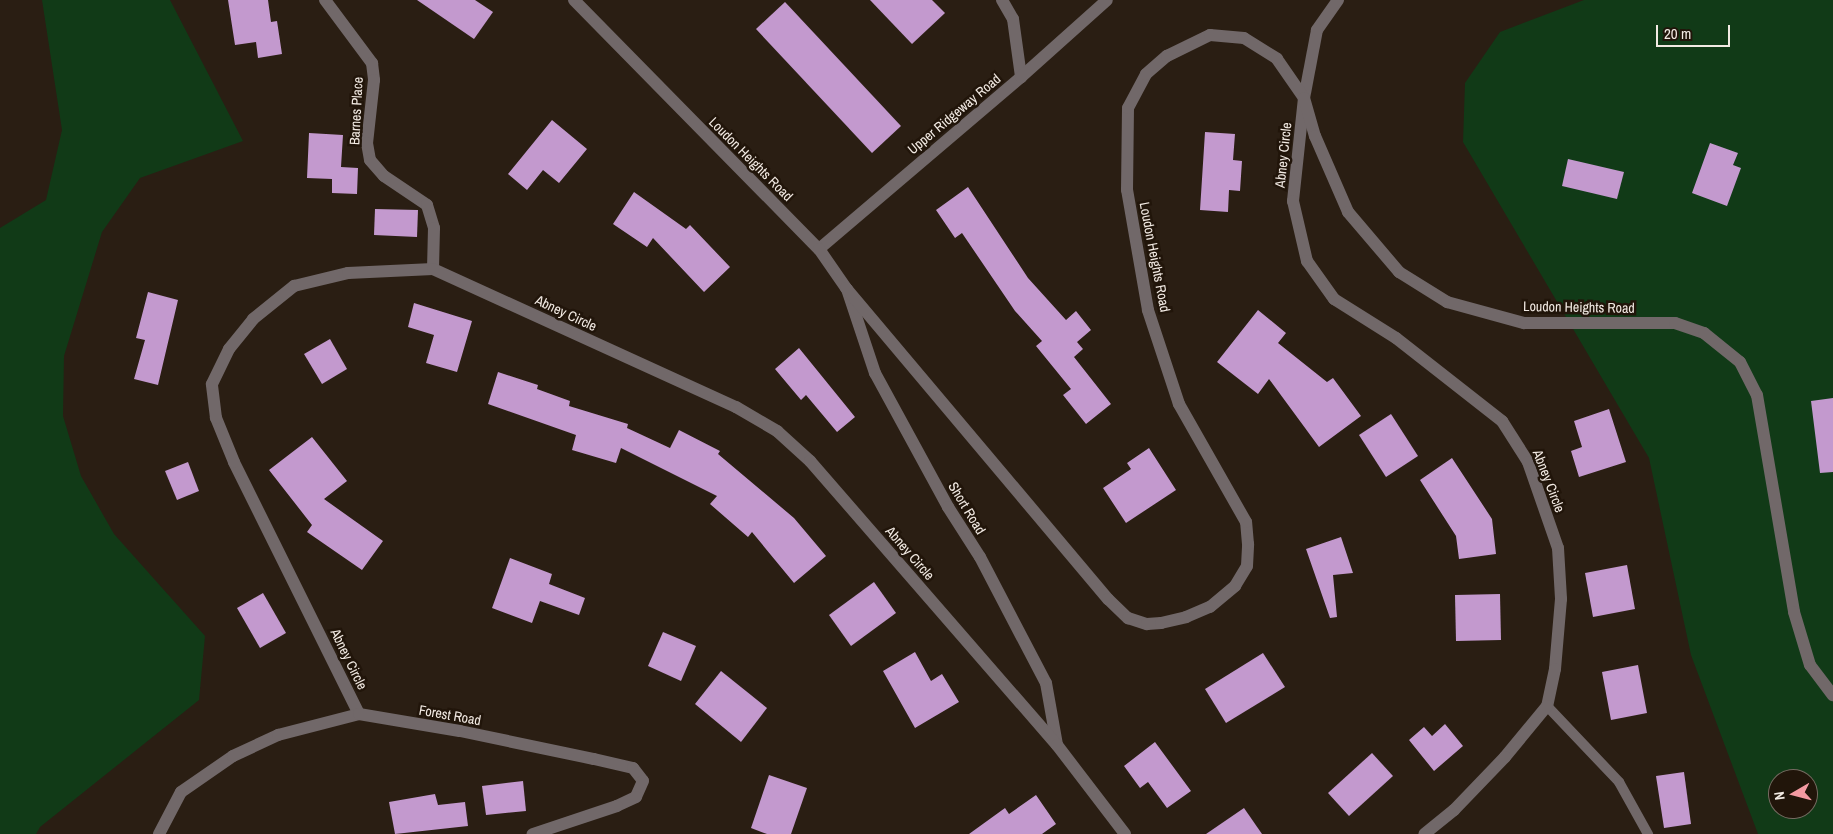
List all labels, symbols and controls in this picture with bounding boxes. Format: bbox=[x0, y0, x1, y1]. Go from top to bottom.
scale bar bbox=[1658, 15, 1732, 47]
text: 20 m bbox=[1664, 23, 1691, 44]
street label: Upper Ridgeway Road bbox=[904, 70, 1004, 158]
street label: Barnes Place bbox=[346, 76, 366, 146]
street label: Loudon Heights Road bbox=[706, 114, 796, 204]
street label: Abney Circle bbox=[1271, 121, 1295, 189]
street label: Loudon Heights Road bbox=[1136, 201, 1174, 313]
street label: Abney Circle bbox=[533, 292, 599, 334]
street label: Loudon Heights Road bbox=[1523, 298, 1635, 316]
street label: Abney Circle bbox=[1529, 447, 1569, 515]
street label: Short Road bbox=[945, 479, 989, 537]
street label: Abney Circle bbox=[882, 523, 938, 583]
street label: Abney Circle bbox=[327, 626, 371, 692]
street label: Forest Road bbox=[418, 701, 482, 729]
north arrow bbox=[1768, 769, 1818, 819]
text: N bbox=[1770, 791, 1789, 801]

